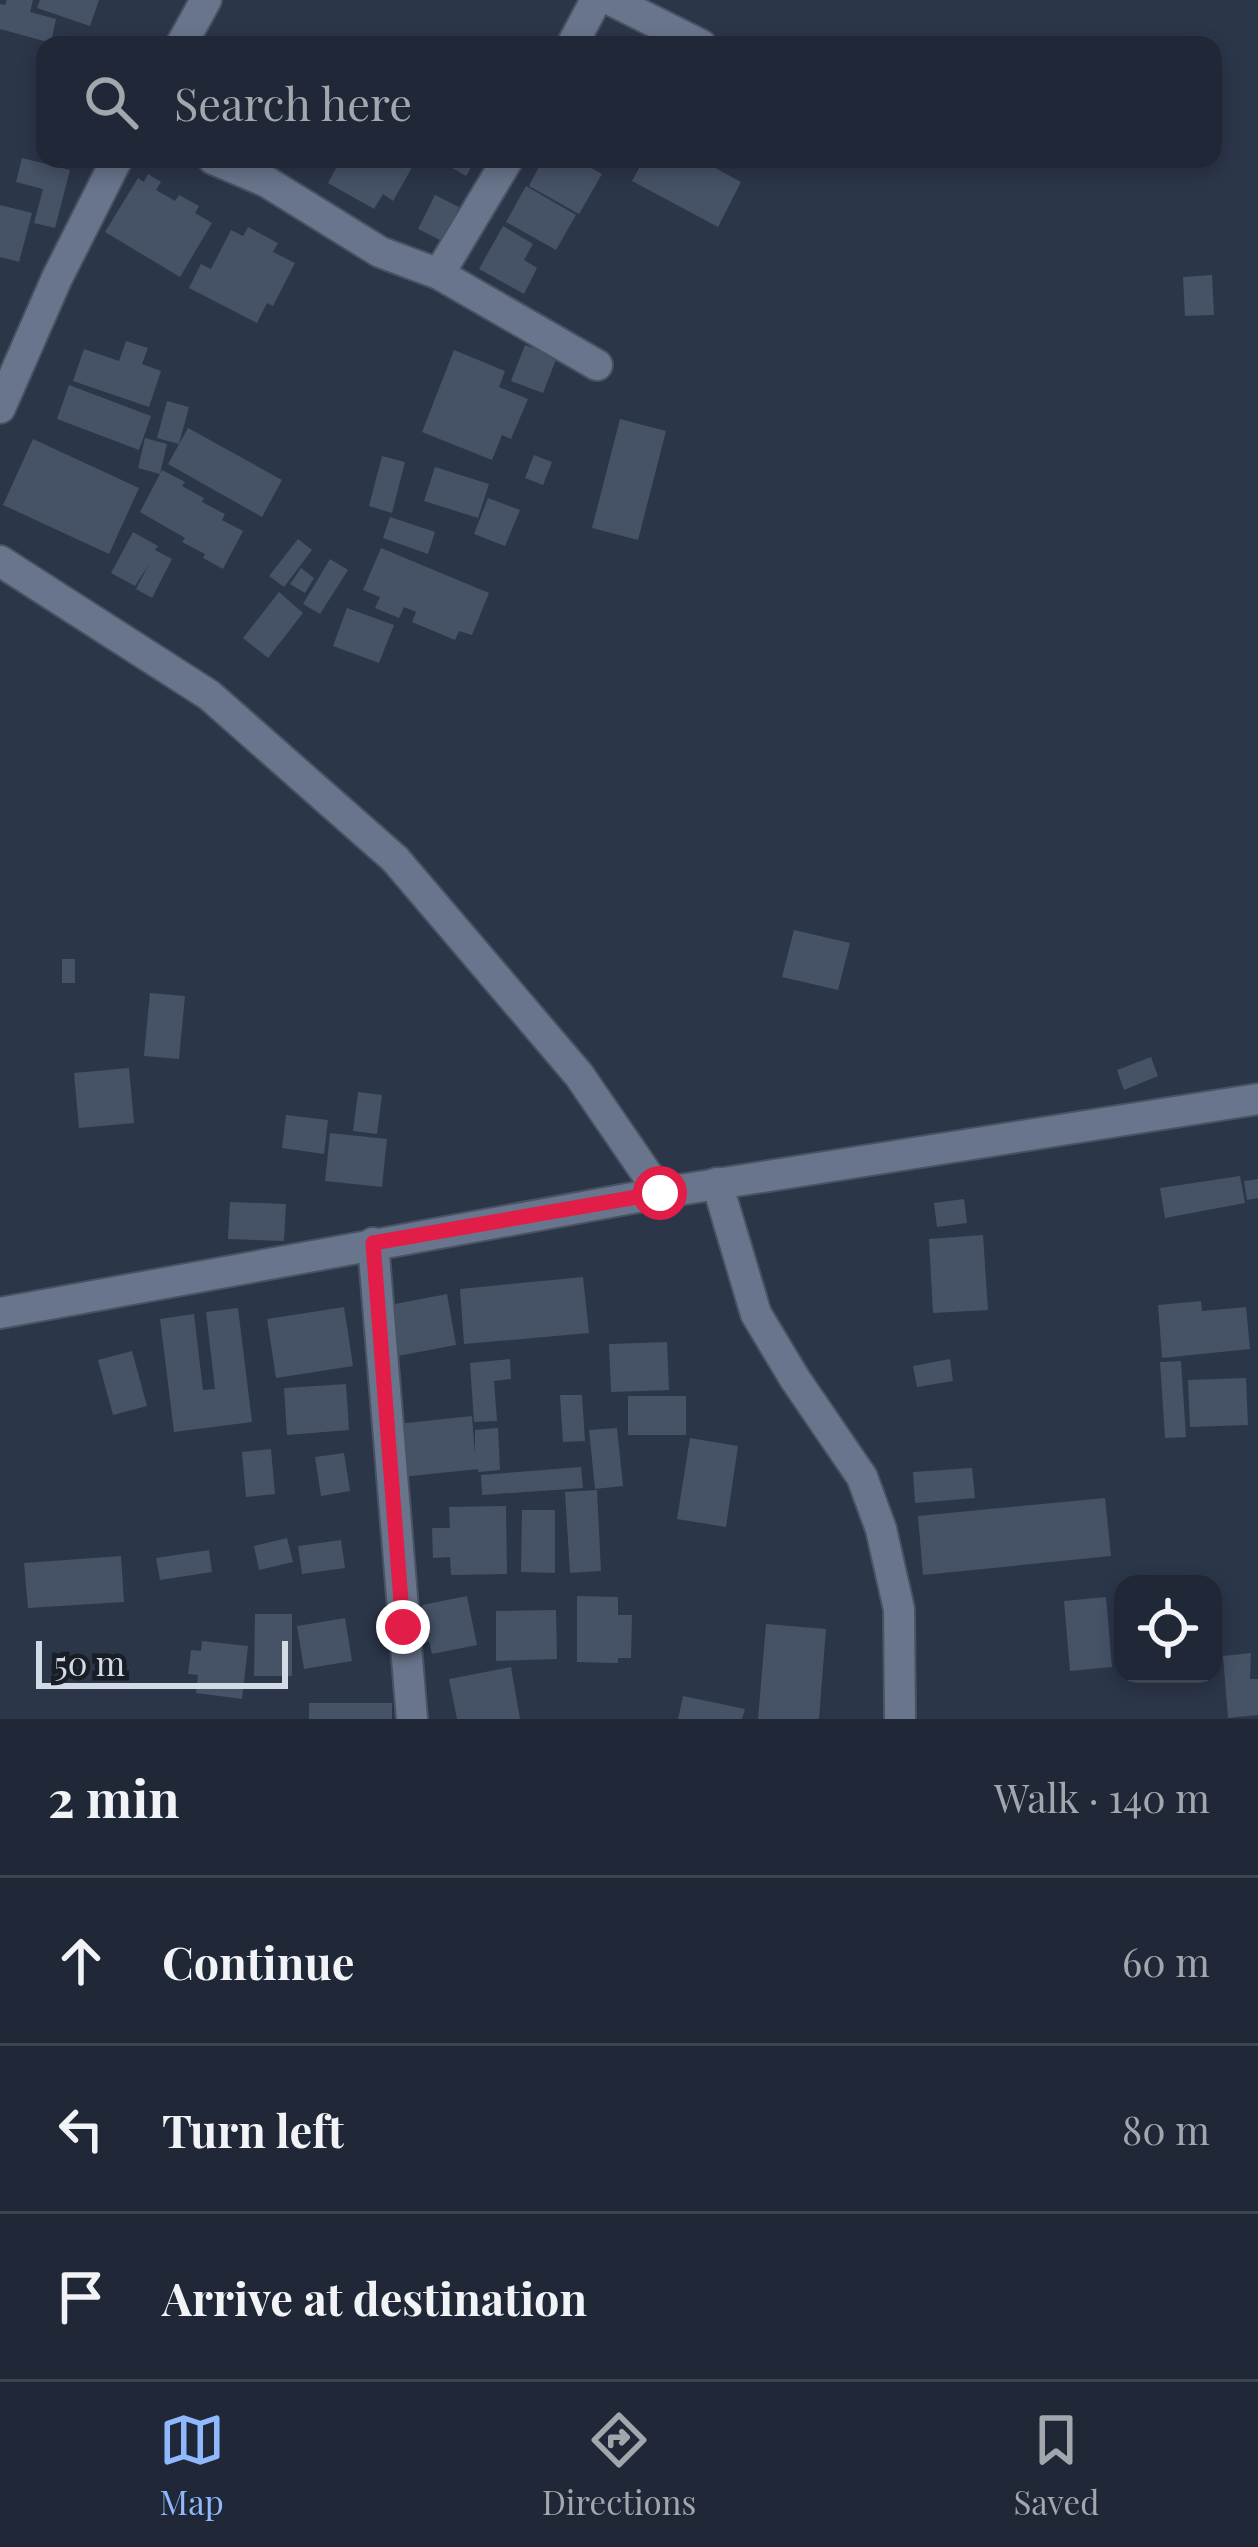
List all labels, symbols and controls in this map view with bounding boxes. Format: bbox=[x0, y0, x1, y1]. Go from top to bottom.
search box bbox=[36, 36, 1222, 168]
icon: search bbox=[78, 69, 144, 135]
text: Search here bbox=[174, 72, 412, 132]
route start bbox=[633, 1166, 687, 1220]
map controls bbox=[1114, 1575, 1222, 1683]
button: locate bbox=[1114, 1575, 1222, 1683]
route end bbox=[376, 1600, 430, 1654]
scale bar bbox=[36, 1635, 288, 1688]
text: 50 m bbox=[54, 1640, 125, 1684]
text: 2 min bbox=[48, 1763, 180, 1831]
text: Walk · 140 m bbox=[994, 1771, 1210, 1823]
icon: ahead bbox=[48, 1928, 114, 1994]
text: Continue bbox=[162, 1931, 354, 1991]
text: 60 m bbox=[1122, 1935, 1210, 1987]
icon: left bbox=[48, 2096, 114, 2162]
text: Turn left bbox=[162, 2099, 344, 2159]
text: 80 m bbox=[1122, 2103, 1210, 2155]
icon: arrive bbox=[48, 2264, 114, 2330]
text: Arrive at destination bbox=[162, 2267, 587, 2327]
tab: Map bbox=[159, 2407, 225, 2523]
tab: Directions bbox=[542, 2407, 696, 2523]
tab: Saved bbox=[1014, 2407, 1099, 2523]

